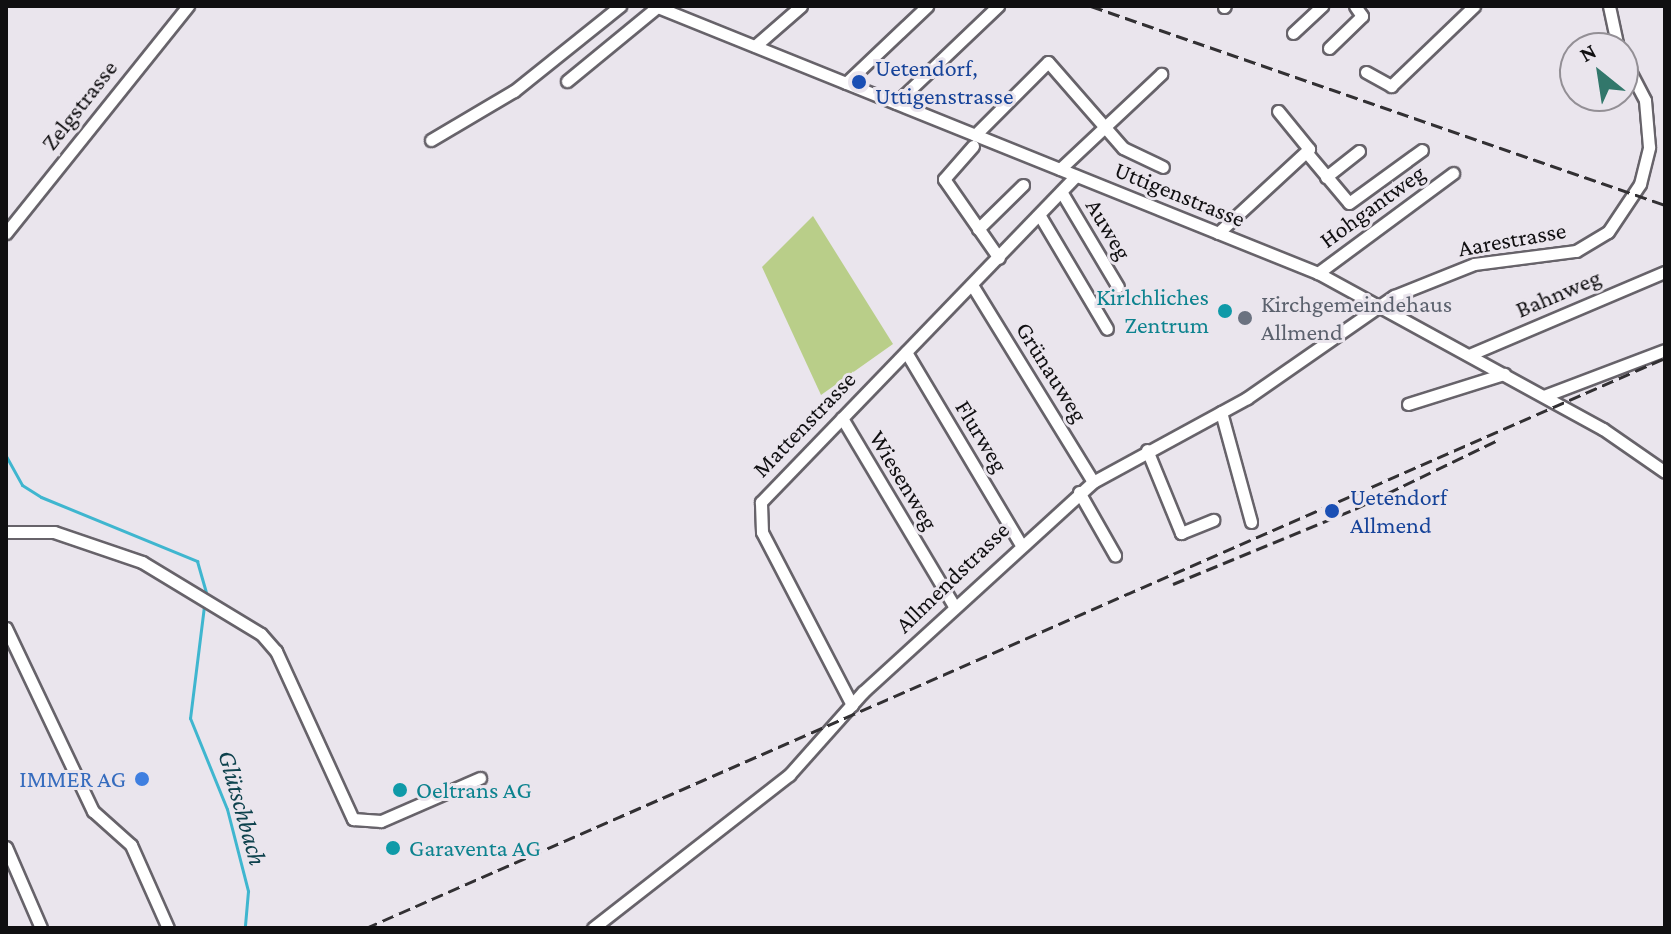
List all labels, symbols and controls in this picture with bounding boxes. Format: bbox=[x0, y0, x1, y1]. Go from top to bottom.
north arrow bbox=[1559, 32, 1639, 112]
text: N bbox=[1575, 38, 1600, 67]
street label: Zelgstrasse bbox=[35, 54, 123, 156]
place label: Uetendorf, Uttigenstrasse bbox=[875, 54, 1013, 110]
marker: Uetendorf, Uttigenstrasse bbox=[850, 73, 868, 91]
street label: Uttigenstrasse bbox=[1110, 155, 1250, 233]
street label: Hohgantweg bbox=[1314, 158, 1430, 254]
street label: Auweg bbox=[1080, 193, 1138, 265]
street label: Aarestrasse bbox=[1456, 215, 1568, 263]
street label: Bahnweg bbox=[1511, 262, 1605, 324]
place label: Kirlchliches Zentrum bbox=[1096, 283, 1209, 339]
place label: Kirchgemeindehaus Allmend bbox=[1261, 290, 1452, 346]
marker: Kirlchliches Zentrum bbox=[1216, 302, 1234, 320]
marker: Kirchgemeindehaus Allmend bbox=[1236, 309, 1254, 327]
street label: Grünauweg bbox=[1010, 317, 1094, 427]
street label: Mattenstrasse bbox=[746, 365, 862, 483]
street label: Flurweg bbox=[949, 395, 1015, 477]
street label: Wiesenweg bbox=[863, 425, 945, 535]
place label: Uetendorf Allmend bbox=[1350, 483, 1447, 539]
marker: Uetendorf Allmend bbox=[1321, 500, 1343, 522]
street label: Allmendstrasse bbox=[889, 515, 1015, 639]
water label: Glütschbach bbox=[211, 747, 273, 869]
place label: IMMER AG bbox=[19, 765, 126, 793]
marker: IMMER AG bbox=[133, 770, 151, 788]
place label: Oeltrans AG bbox=[416, 776, 532, 804]
marker: Oeltrans AG bbox=[391, 781, 409, 799]
place label: Garaventa AG bbox=[409, 834, 541, 862]
marker: Garaventa AG bbox=[384, 839, 402, 857]

